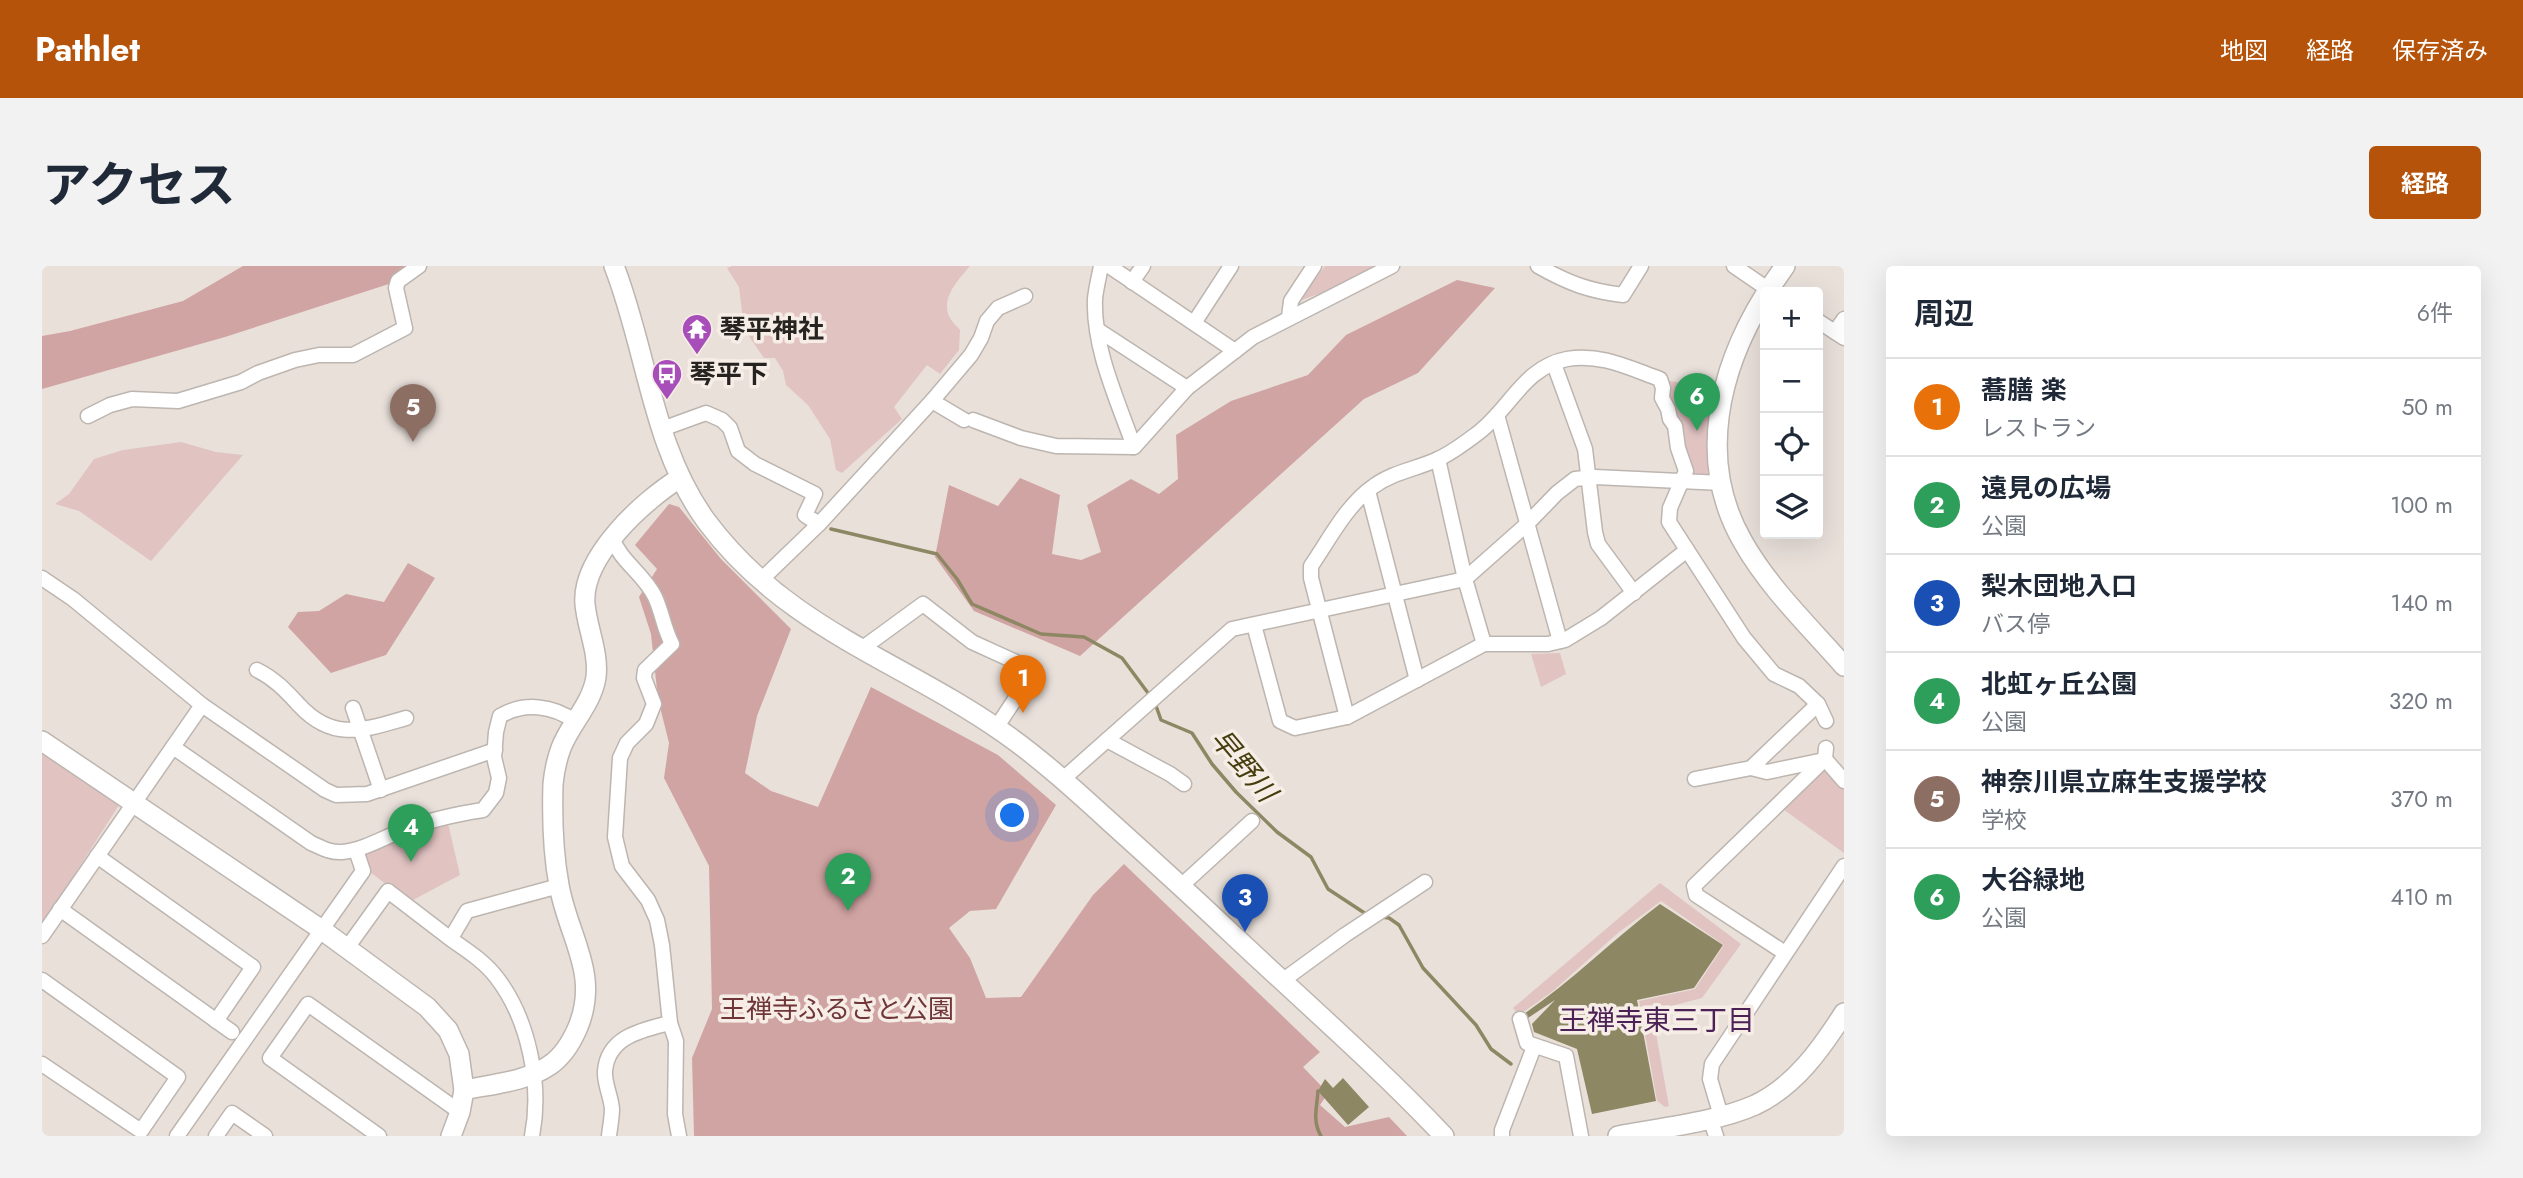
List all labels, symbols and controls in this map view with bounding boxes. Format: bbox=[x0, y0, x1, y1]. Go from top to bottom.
text: Pathlet bbox=[35, 26, 140, 73]
text: 地図 bbox=[2220, 33, 2268, 68]
text: 経路 bbox=[2306, 33, 2354, 68]
text: 保存済み bbox=[2392, 33, 2488, 68]
button: 経路 bbox=[2369, 146, 2481, 219]
text: アクセス bbox=[42, 150, 236, 220]
map controls bbox=[1760, 287, 1823, 539]
button: + bbox=[1760, 287, 1823, 350]
text: 周辺 bbox=[1914, 292, 1974, 335]
text: 6件 bbox=[2417, 296, 2453, 330]
place label: 琴平神社 bbox=[720, 310, 824, 348]
temple icon: 琴平神社 bbox=[680, 312, 714, 356]
button: − bbox=[1760, 350, 1823, 413]
place label: 琴平下 bbox=[690, 355, 768, 393]
bus stop icon: 琴平下 bbox=[650, 357, 684, 401]
text: 蕎膳 楽 bbox=[1981, 371, 2067, 409]
pin: 6 bbox=[1674, 373, 1720, 431]
pin: 5 bbox=[390, 384, 436, 442]
text: 1 bbox=[1931, 390, 1943, 424]
text: 50 m bbox=[2401, 390, 2453, 424]
text: レストラン bbox=[1981, 411, 2096, 445]
button: locate bbox=[1760, 413, 1823, 476]
text: 遠見の広場 bbox=[1981, 469, 2111, 507]
button: layers bbox=[1760, 476, 1823, 539]
text: 2 bbox=[1929, 488, 1945, 522]
text: 100 m bbox=[2390, 488, 2453, 522]
text: 公園 bbox=[1981, 509, 2027, 543]
text: 梨木団地入口 bbox=[1981, 567, 2137, 605]
text: 3 bbox=[1930, 586, 1944, 620]
text: 140 m bbox=[2391, 586, 2453, 620]
text: バス停 bbox=[1981, 607, 2050, 641]
pin: 1 bbox=[1000, 655, 1046, 713]
text: 北虹ヶ丘公園 bbox=[1981, 665, 2137, 703]
text: 4 bbox=[1929, 684, 1945, 718]
text: 320 m bbox=[2389, 684, 2453, 718]
text: 公園 bbox=[1981, 705, 2027, 739]
water label: 早野川 bbox=[1201, 720, 1288, 813]
text: 神奈川県立麻生支援学校 bbox=[1981, 763, 2267, 801]
text: 5 bbox=[1930, 782, 1944, 816]
text: 370 m bbox=[2390, 782, 2453, 816]
your location bbox=[995, 798, 1029, 832]
text: 学校 bbox=[1981, 803, 2027, 837]
pin: 4 bbox=[388, 804, 434, 862]
pin: 2 bbox=[825, 853, 871, 911]
text: 大谷緑地 bbox=[1981, 861, 2085, 899]
pin: 3 bbox=[1222, 874, 1268, 932]
text: 6 bbox=[1929, 880, 1945, 914]
text: 410 m bbox=[2391, 880, 2453, 914]
text: 公園 bbox=[1981, 901, 2027, 935]
park label: 王禅寺ふるさと公園 bbox=[720, 990, 954, 1028]
district label: 王禅寺東三丁目 bbox=[1559, 1000, 1755, 1041]

